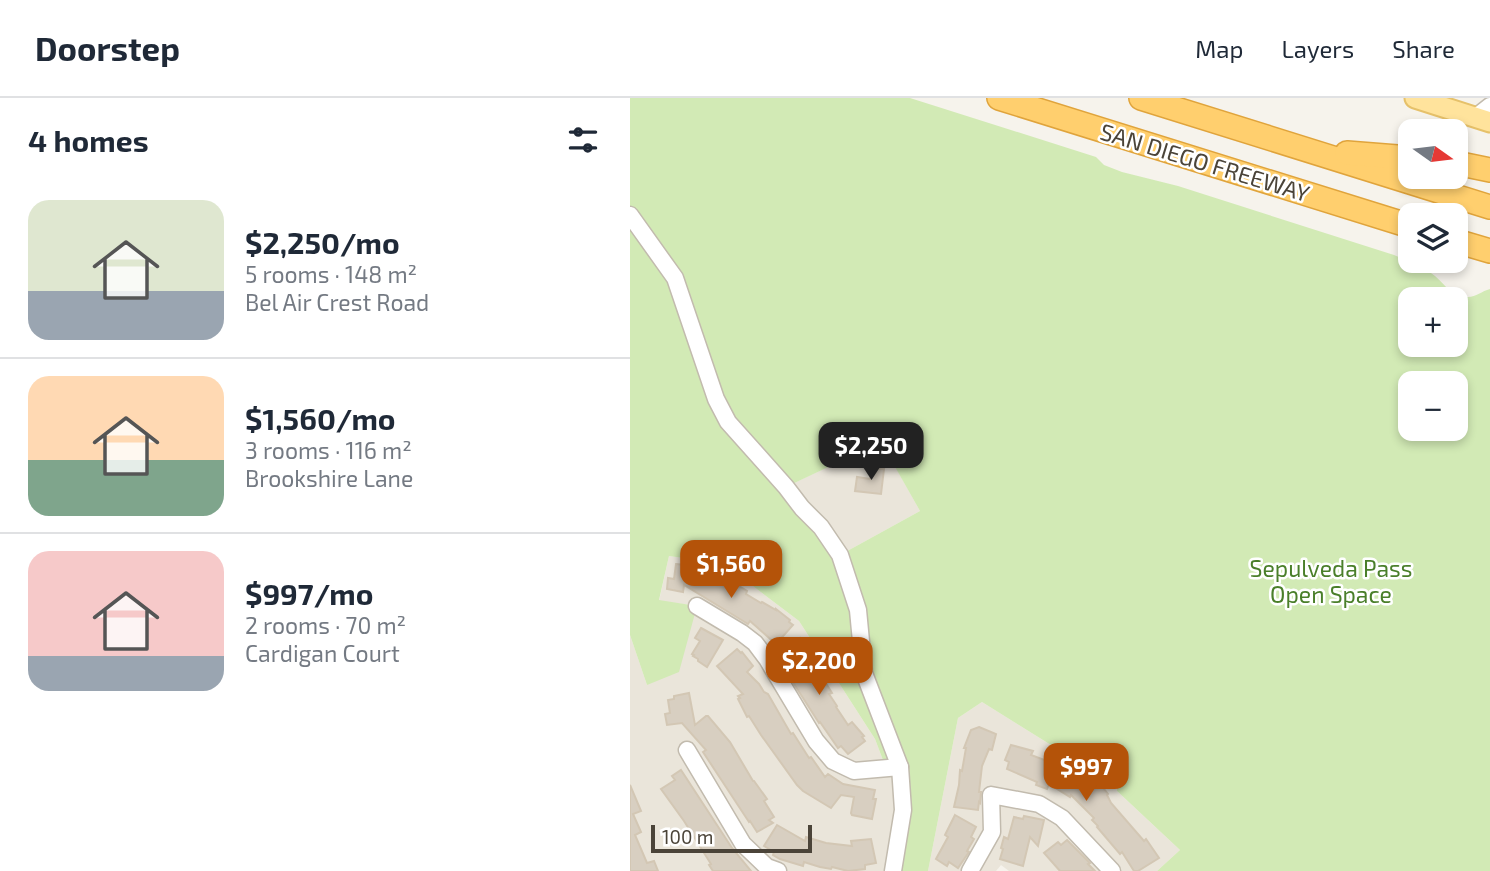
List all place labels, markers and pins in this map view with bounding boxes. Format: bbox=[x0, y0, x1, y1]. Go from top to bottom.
pin: $2,250 bbox=[814, 422, 928, 482]
pin: $1,560 bbox=[674, 540, 788, 600]
pin: $2,200 bbox=[762, 638, 876, 697]
pin: $997 bbox=[1045, 744, 1127, 803]

